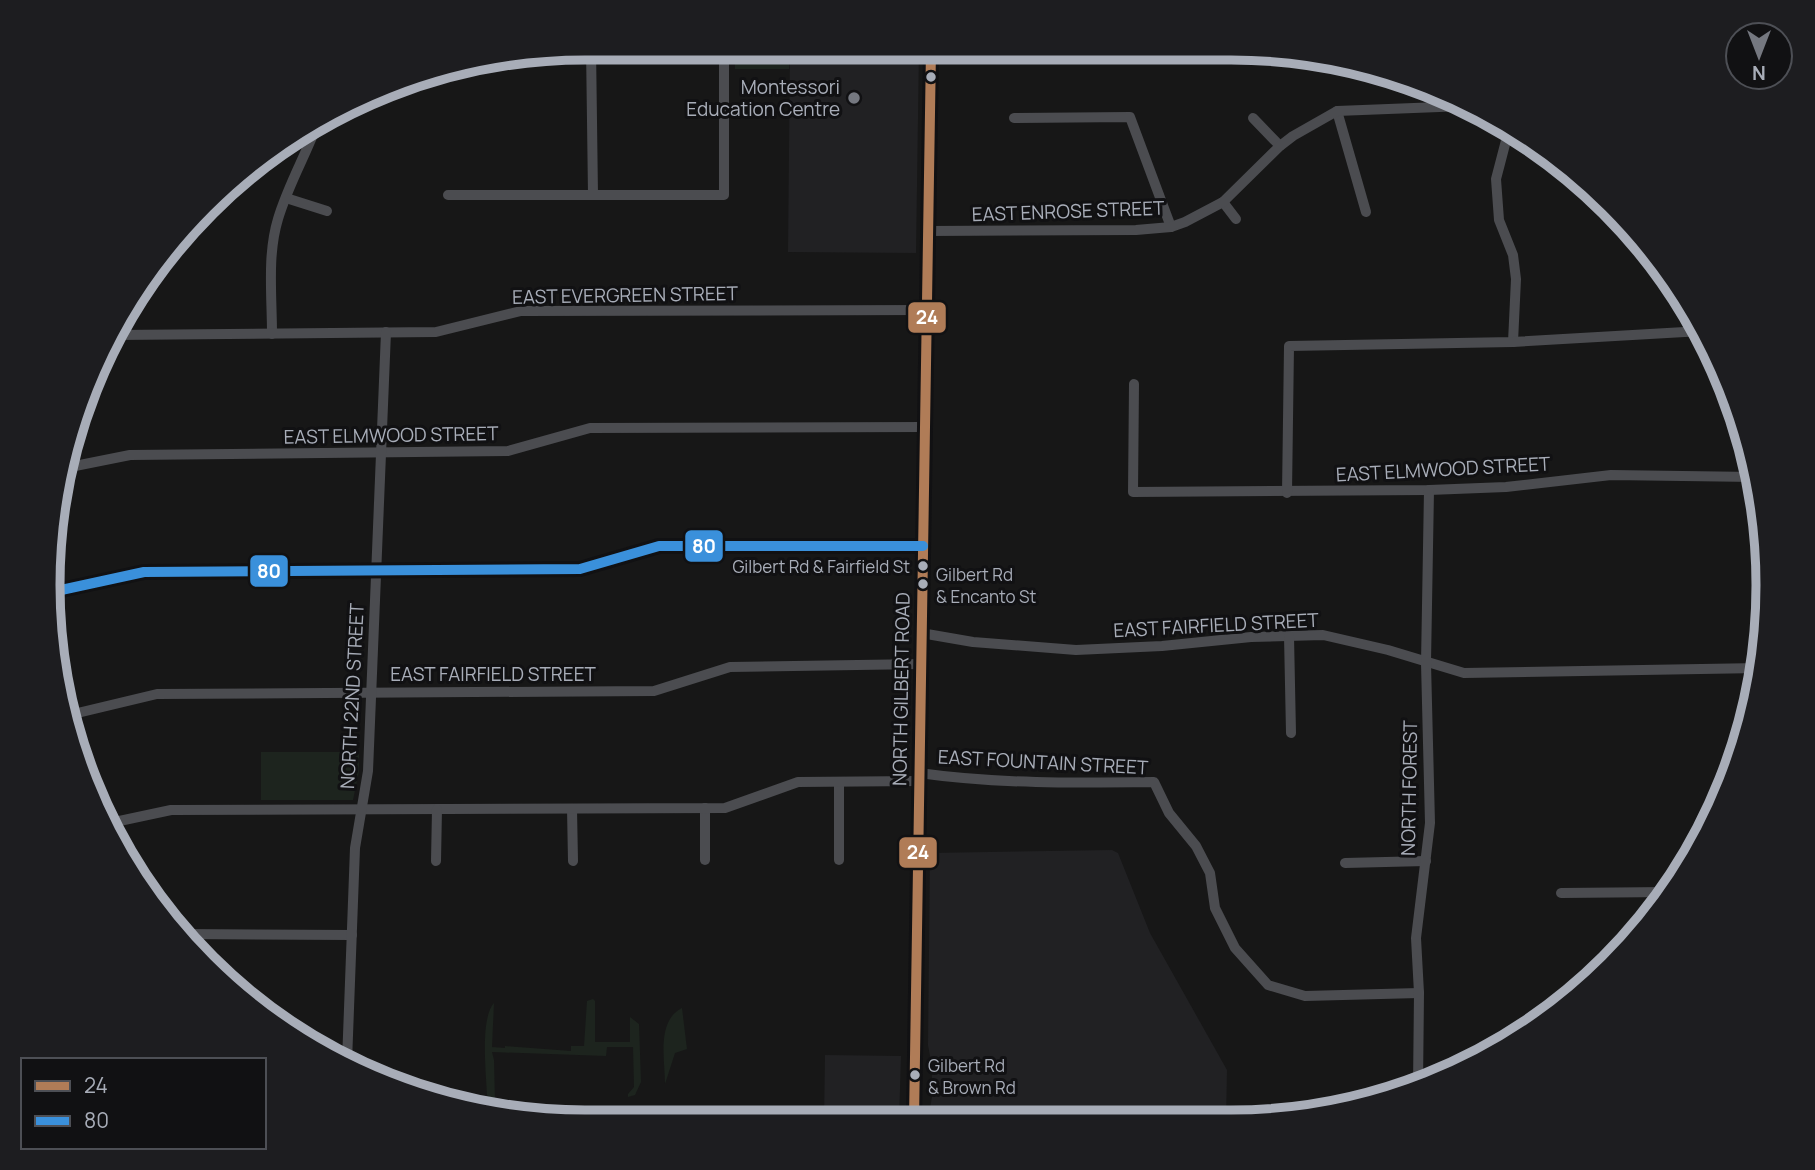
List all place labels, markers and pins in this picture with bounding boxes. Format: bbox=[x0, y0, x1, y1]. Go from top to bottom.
unlabelled marker bbox=[924, 70, 938, 84]
place label: Montessori Education Centre bbox=[686, 74, 840, 122]
marker: Montessori Education Centre bbox=[846, 90, 862, 106]
place label: Gilbert Rd & Fairfield St bbox=[732, 555, 910, 578]
marker: Gilbert Rd & Fairfield St bbox=[916, 559, 930, 573]
place label: Gilbert Rd & Encanto St bbox=[936, 563, 1037, 608]
marker: Gilbert Rd & Encanto St bbox=[916, 577, 930, 591]
place label: Gilbert Rd & Brown Rd bbox=[928, 1054, 1016, 1099]
marker: Gilbert Rd & Brown Rd bbox=[908, 1068, 922, 1082]

